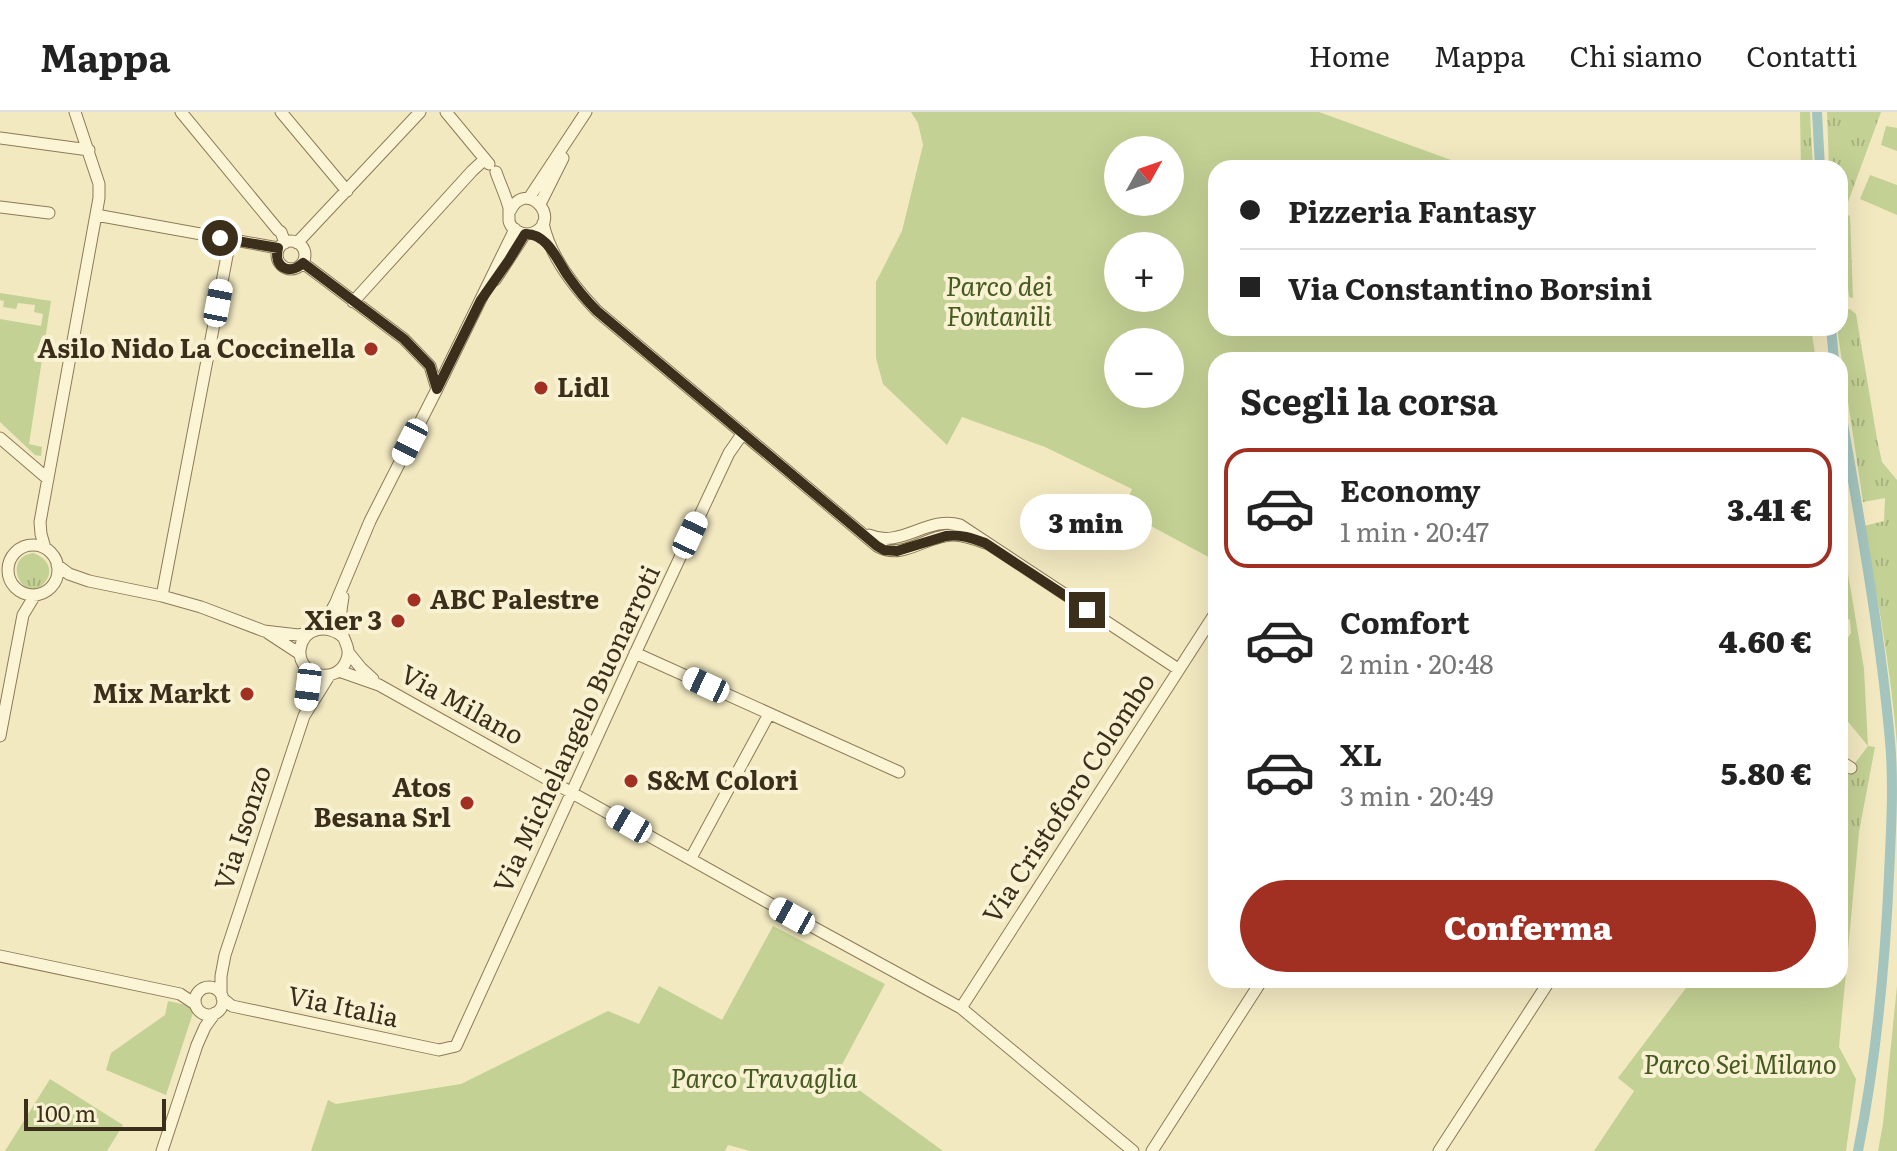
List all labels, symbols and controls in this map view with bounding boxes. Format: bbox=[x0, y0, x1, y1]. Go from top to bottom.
text: Mappa bbox=[40, 27, 170, 84]
text: Home bbox=[1309, 34, 1390, 76]
text: Mappa bbox=[1434, 34, 1525, 76]
text: Chi siamo bbox=[1569, 34, 1702, 76]
text: Contatti bbox=[1746, 34, 1857, 76]
north arrow bbox=[1104, 136, 1184, 216]
map controls bbox=[1104, 136, 1184, 408]
text: Pizzeria Fantasy bbox=[1288, 188, 1536, 232]
route start bbox=[202, 220, 238, 256]
button: + bbox=[1104, 232, 1184, 312]
park label: Parco dei Fontanili bbox=[946, 265, 1053, 334]
text: Via Constantino Borsini bbox=[1288, 265, 1652, 309]
car bbox=[202, 277, 234, 329]
place label: Asilo Nido La Coccinella bbox=[38, 327, 355, 366]
button: − bbox=[1104, 328, 1184, 408]
marker: Asilo Nido La Coccinella bbox=[362, 340, 380, 358]
place label: Lidl bbox=[557, 366, 610, 405]
text: Scegli la corsa bbox=[1240, 373, 1498, 426]
marker: Lidl bbox=[532, 379, 550, 397]
car bbox=[388, 415, 432, 469]
text: Economy bbox=[1340, 467, 1480, 511]
icon: car bbox=[1244, 472, 1316, 544]
text: 3.41 € bbox=[1727, 486, 1812, 530]
callout: 3 min bbox=[1021, 494, 1153, 550]
text: 3 min bbox=[1049, 502, 1123, 541]
car bbox=[669, 508, 711, 562]
text: 1 min · 20:47 bbox=[1340, 511, 1489, 550]
street label: Via Michelangelo Buonarroti bbox=[481, 557, 668, 898]
place label: ABC Palestre bbox=[430, 578, 599, 617]
marker: ABC Palestre bbox=[405, 591, 423, 609]
route end bbox=[1069, 592, 1105, 628]
place label: Xier 3 bbox=[305, 599, 382, 638]
text: Comfort bbox=[1340, 599, 1470, 643]
icon: car bbox=[1244, 604, 1316, 676]
marker: Xier 3 bbox=[389, 612, 407, 630]
text: 4.60 € bbox=[1719, 618, 1812, 662]
text: 2 min · 20:48 bbox=[1340, 643, 1494, 682]
street label: Via Milano bbox=[394, 653, 532, 753]
car bbox=[293, 662, 323, 712]
car bbox=[679, 664, 733, 706]
street label: Via Cristoforo Colombo bbox=[971, 664, 1163, 930]
place label: Mix Markt bbox=[93, 672, 232, 711]
marker: Mix Markt bbox=[238, 685, 256, 703]
text: XL bbox=[1340, 731, 1382, 775]
icon: car bbox=[1244, 736, 1316, 808]
text: 5.80 € bbox=[1721, 750, 1812, 794]
place label: S&M Colori bbox=[647, 759, 798, 798]
street label: Via Isonzo bbox=[202, 760, 279, 895]
place label: Atos Besana Srl bbox=[314, 766, 451, 835]
marker: S&M Colori bbox=[622, 772, 640, 790]
text: 3 min · 20:49 bbox=[1340, 775, 1494, 814]
marker: Atos Besana Srl bbox=[458, 794, 476, 812]
car bbox=[602, 802, 656, 846]
button: Conferma bbox=[1240, 880, 1816, 972]
car bbox=[765, 894, 819, 938]
street label: Via Italia bbox=[284, 974, 403, 1035]
park label: Parco Sei Milano bbox=[1643, 1043, 1837, 1082]
park label: Parco Travaglia bbox=[670, 1057, 858, 1096]
scale bar bbox=[24, 1095, 166, 1131]
text: 100 m bbox=[36, 1096, 96, 1129]

